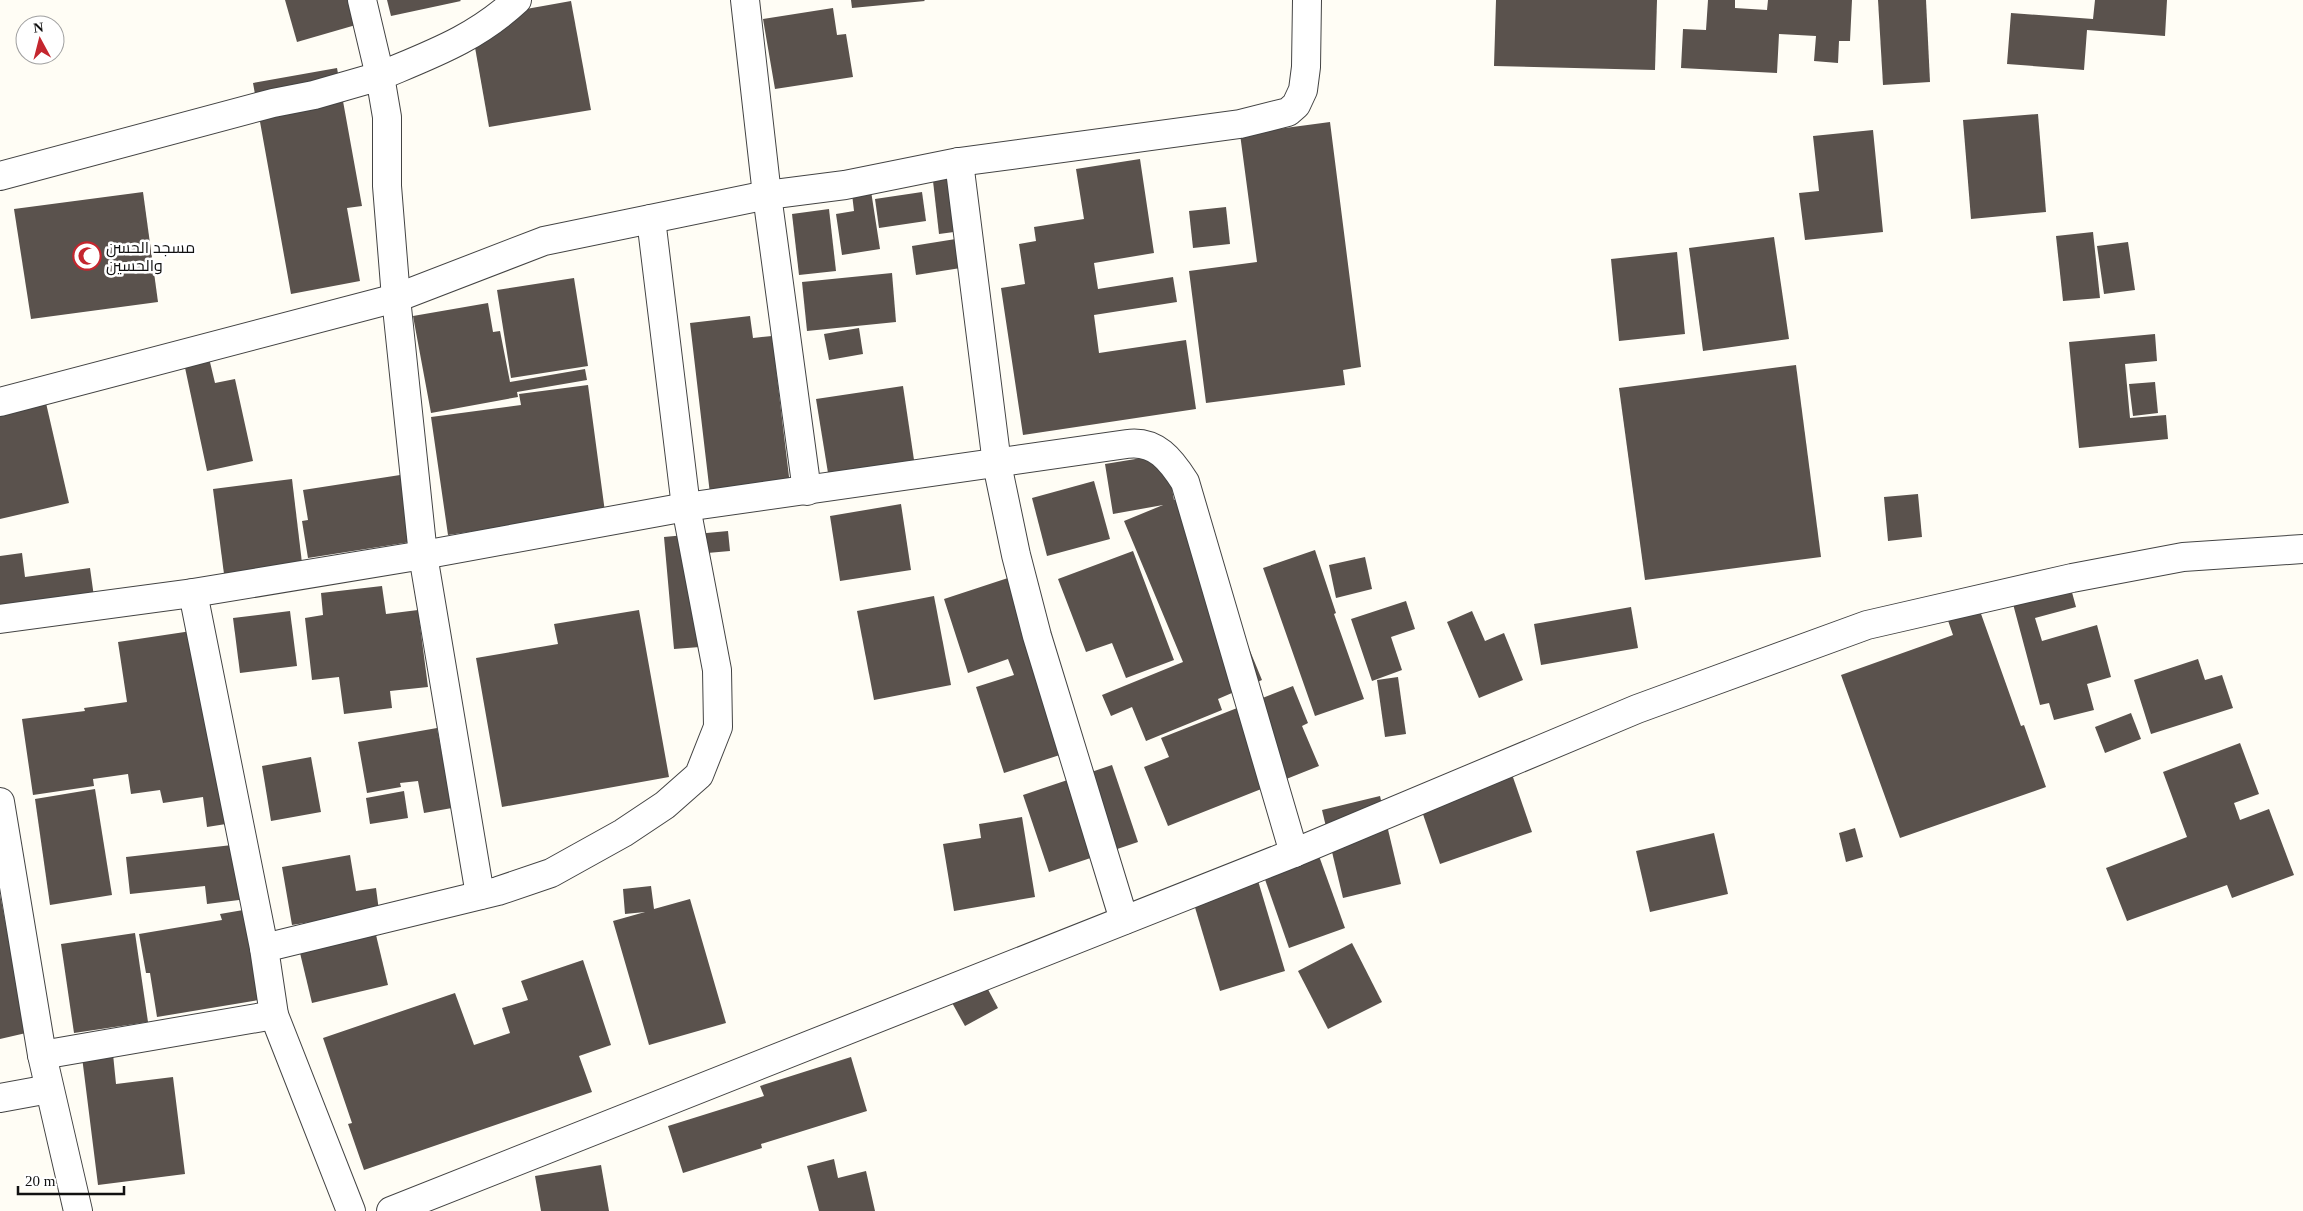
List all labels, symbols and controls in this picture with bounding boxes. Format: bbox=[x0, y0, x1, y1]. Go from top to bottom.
north arrow bbox=[15, 15, 65, 65]
text: N bbox=[33, 20, 44, 36]
place label: مسجد الحسن والحسين bbox=[106, 239, 195, 276]
mosque icon: مسجد الحسن والحسين bbox=[72, 241, 102, 271]
scale bar bbox=[18, 1164, 124, 1196]
text: 20 m bbox=[25, 1173, 56, 1189]

